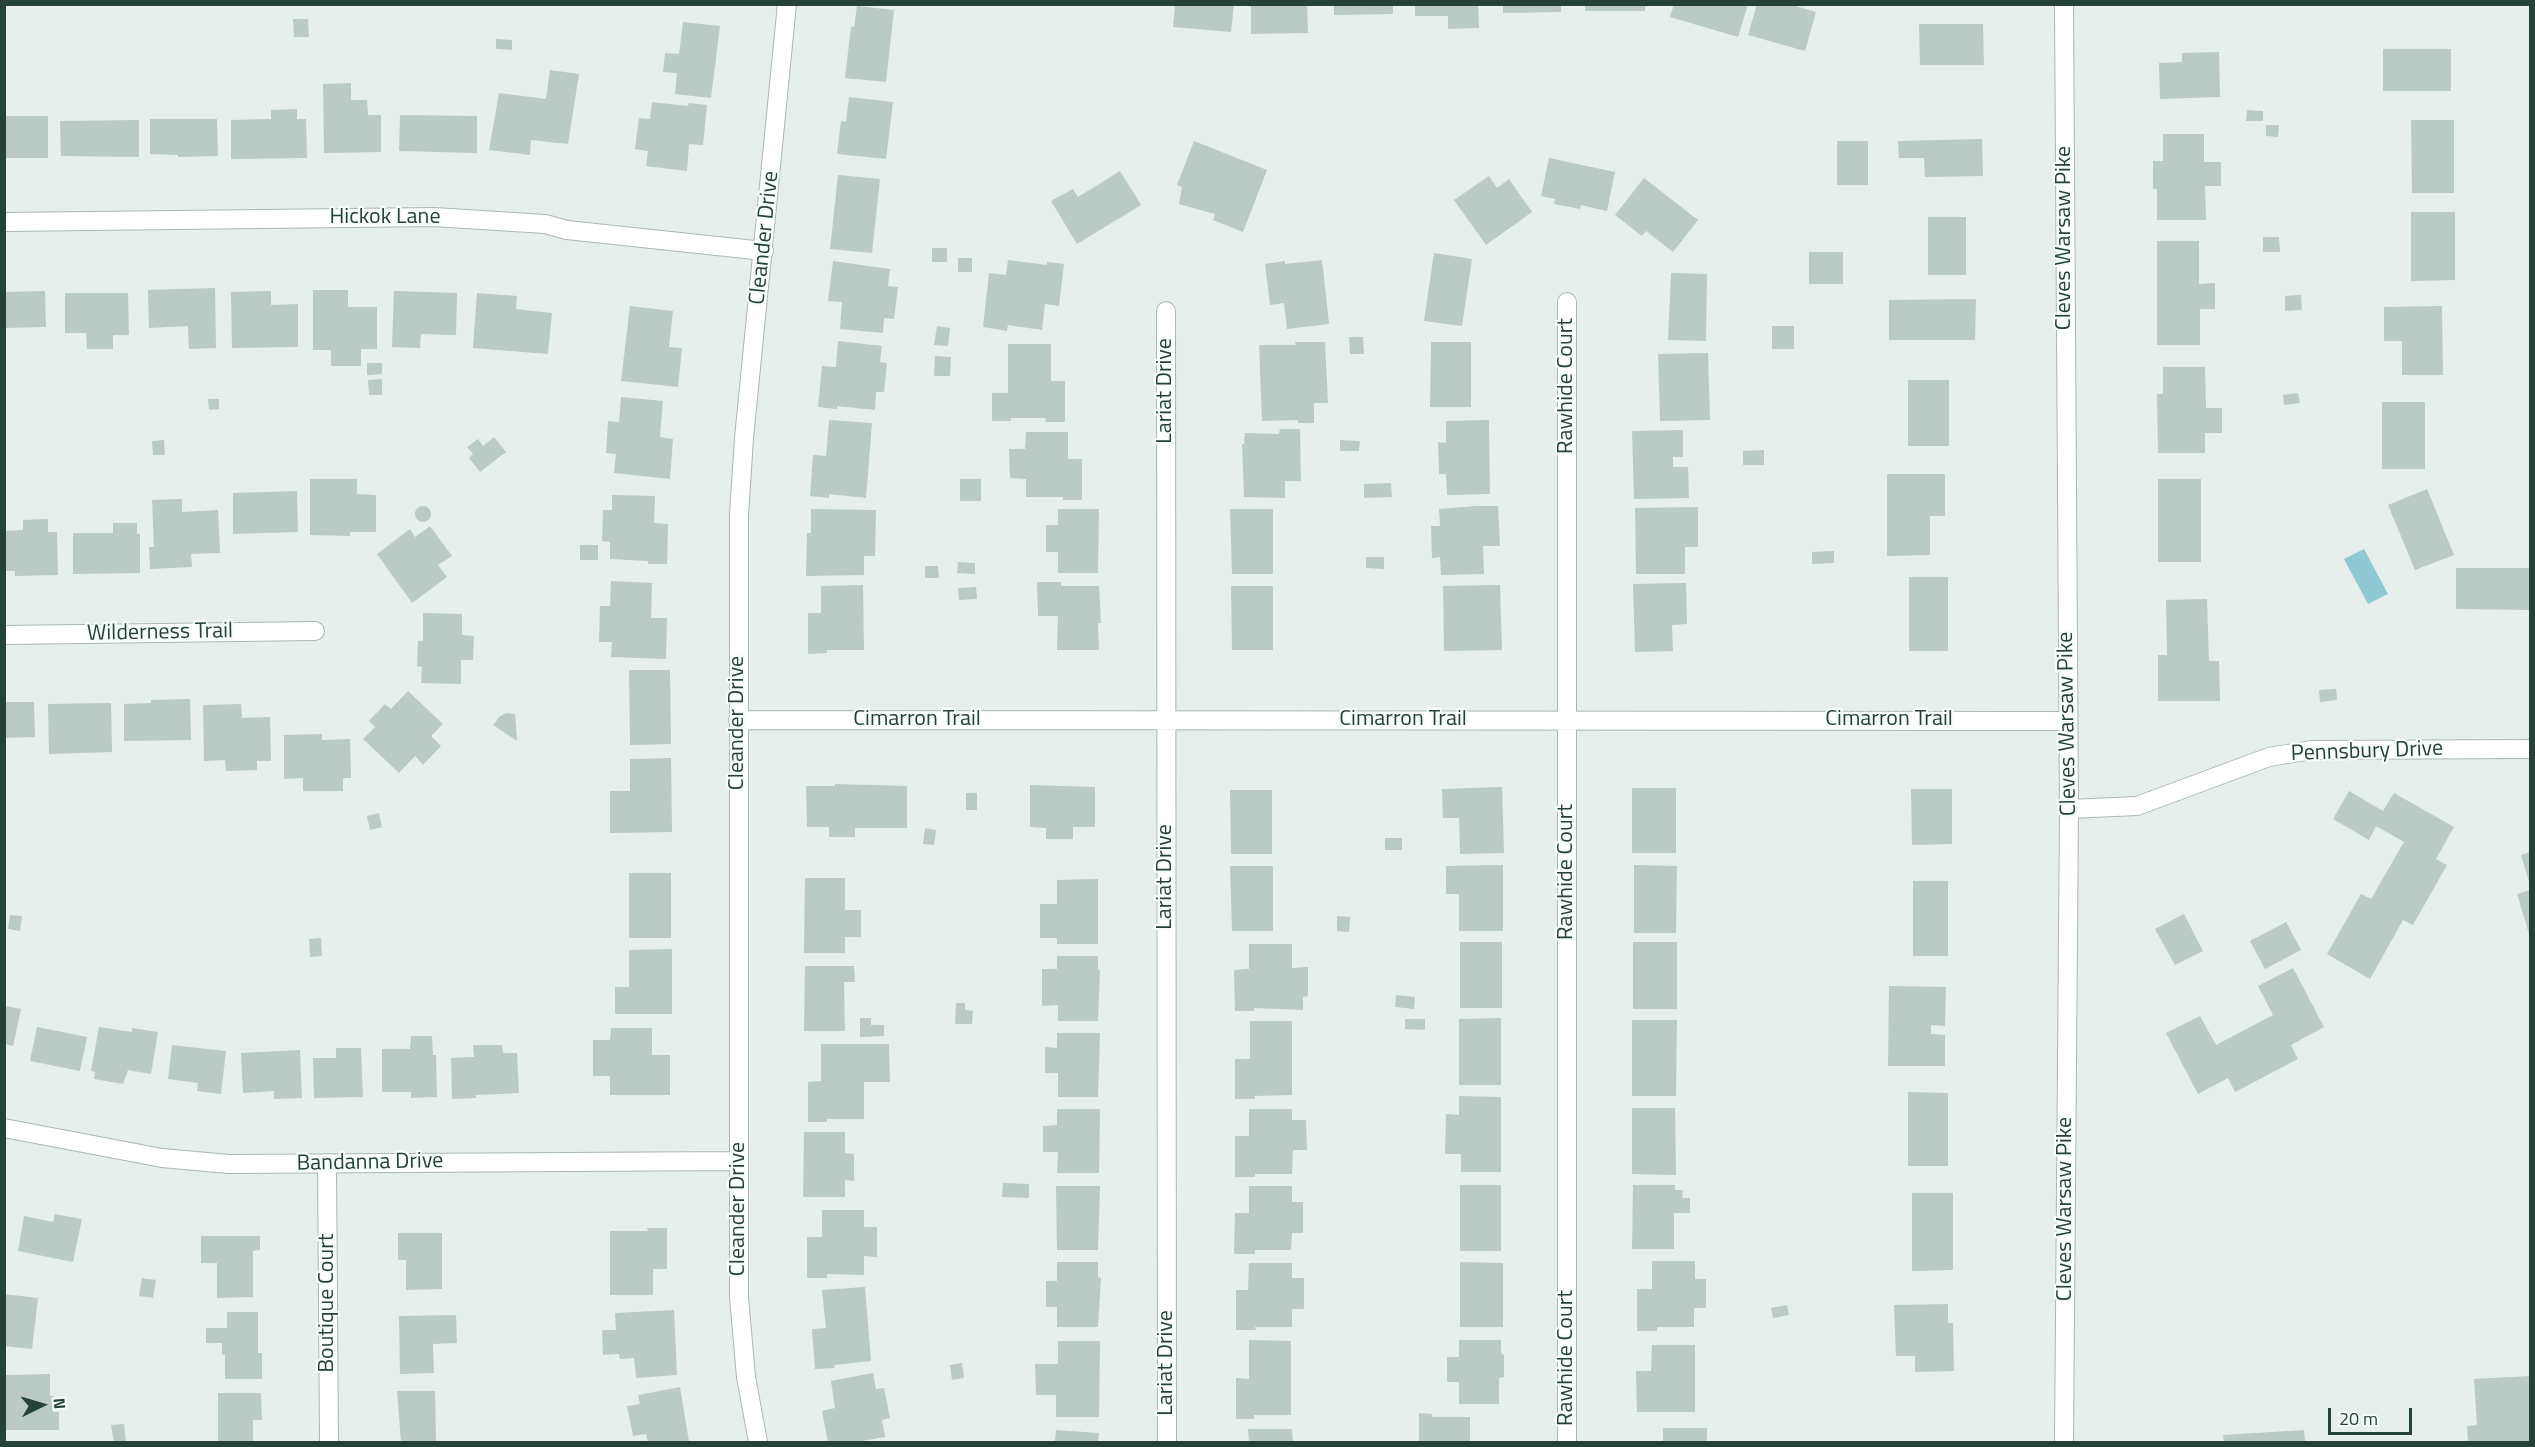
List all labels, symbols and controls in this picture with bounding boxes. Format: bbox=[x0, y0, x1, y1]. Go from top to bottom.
street label: Cleves Warsaw Pike bbox=[2052, 146, 2078, 330]
street label: Cleander Drive bbox=[745, 170, 785, 306]
street label: Hickok Lane bbox=[330, 205, 440, 231]
street label: Rawhide Court bbox=[1554, 318, 1580, 454]
street label: Lariat Drive bbox=[1153, 338, 1179, 444]
street label: Wilderness Trail bbox=[87, 619, 233, 647]
street label: Cleves Warsaw Pike bbox=[2053, 632, 2083, 816]
street label: Cleander Drive bbox=[725, 656, 751, 790]
street label: Cimarron Trail bbox=[853, 707, 981, 733]
street label: Cimarron Trail bbox=[1339, 707, 1467, 733]
street label: Cimarron Trail bbox=[1825, 707, 1953, 733]
street label: Pennsbury Drive bbox=[2290, 736, 2444, 768]
street label: Rawhide Court bbox=[1554, 804, 1580, 940]
street label: Lariat Drive bbox=[1153, 824, 1179, 930]
street label: Cleves Warsaw Pike bbox=[2053, 1117, 2079, 1301]
street label: Cleander Drive bbox=[726, 1142, 752, 1276]
street label: Bandanna Drive bbox=[296, 1149, 444, 1177]
street label: Boutique Court bbox=[315, 1234, 341, 1372]
street label: Rawhide Court bbox=[1554, 1290, 1580, 1426]
street label: Lariat Drive bbox=[1154, 1310, 1180, 1416]
north arrow bbox=[12, 1375, 72, 1435]
scale bar bbox=[2331, 1396, 2415, 1434]
text: N bbox=[47, 1397, 72, 1410]
text: 20 m bbox=[2339, 1405, 2378, 1432]

